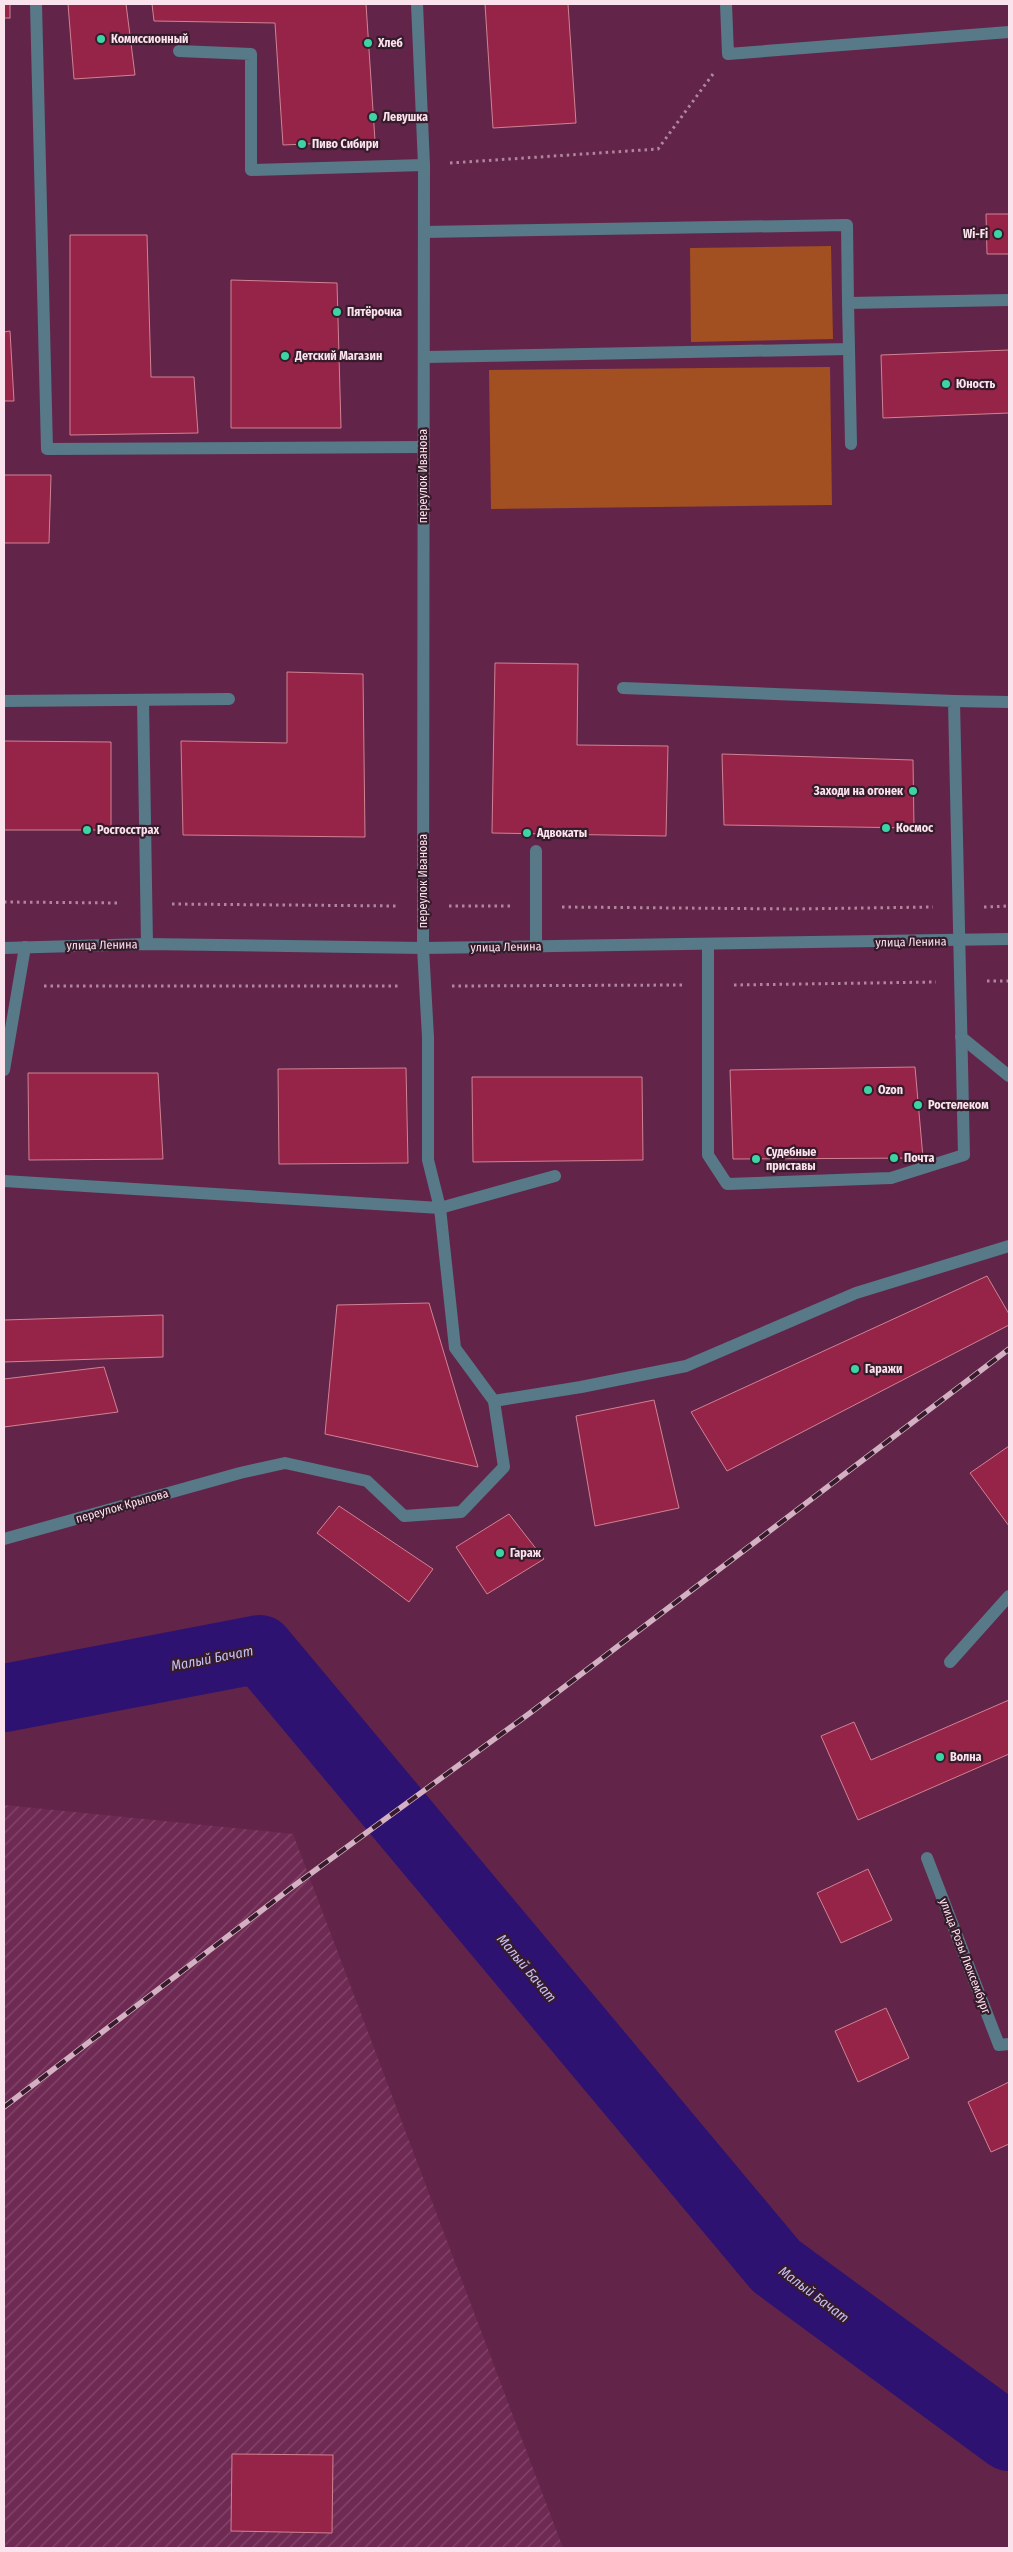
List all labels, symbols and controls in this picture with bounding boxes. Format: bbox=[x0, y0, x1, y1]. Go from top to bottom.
place label: Комиссионный bbox=[111, 32, 188, 46]
marker: Комиссионный bbox=[95, 33, 107, 45]
place label: Хлеб bbox=[377, 36, 403, 50]
marker: Хлеб bbox=[362, 37, 374, 49]
place label: Левушка bbox=[383, 110, 428, 124]
marker: Левушка bbox=[367, 111, 379, 123]
place label: Пиво Сибири bbox=[312, 137, 379, 151]
marker: Пиво Сибири bbox=[296, 138, 308, 150]
place label: Wi-Fi bbox=[963, 227, 988, 241]
marker: Wi-Fi bbox=[992, 228, 1004, 240]
place label: Пятёрочка bbox=[347, 305, 402, 319]
marker: Пятёрочка bbox=[331, 306, 343, 318]
place label: Детский Магазин bbox=[294, 349, 382, 363]
marker: Детский Магазин bbox=[279, 350, 291, 362]
place label: Юность bbox=[956, 377, 995, 391]
marker: Юность bbox=[940, 378, 952, 390]
street label: переулок Иванова bbox=[416, 429, 430, 523]
place label: Заходи на огонек bbox=[813, 784, 904, 798]
marker: Заходи на огонек bbox=[907, 785, 919, 797]
place label: Космос bbox=[896, 821, 934, 835]
marker: Космос bbox=[880, 822, 892, 834]
place label: Росгосстрах bbox=[97, 823, 159, 837]
marker: Росгосстрах bbox=[81, 824, 93, 836]
place label: Адвокаты bbox=[536, 826, 587, 840]
marker: Адвокаты bbox=[521, 827, 533, 839]
street label: переулок Иванова bbox=[416, 834, 430, 928]
street label: улица Ленина bbox=[875, 934, 947, 950]
street label: улица Ленина bbox=[66, 937, 138, 953]
street label: улица Ленина bbox=[470, 939, 542, 955]
place label: Ozon bbox=[878, 1083, 903, 1097]
marker: Ozon bbox=[862, 1084, 874, 1096]
place label: Ростелеком bbox=[928, 1098, 989, 1112]
marker: Ростелеком bbox=[912, 1099, 924, 1111]
place label: Судебные приставы bbox=[766, 1145, 816, 1173]
place label: Почта bbox=[904, 1151, 934, 1165]
marker: Почта bbox=[888, 1152, 900, 1164]
marker: Судебные приставы bbox=[750, 1153, 762, 1165]
place label: Гаражи bbox=[865, 1362, 902, 1376]
marker: Гаражи bbox=[849, 1363, 861, 1375]
street label: переулок Крылова bbox=[74, 1486, 170, 1526]
place label: Гараж bbox=[510, 1546, 542, 1560]
marker: Гараж bbox=[494, 1547, 506, 1559]
water label: Малый Бачат bbox=[170, 1642, 255, 1675]
place label: Волна bbox=[950, 1750, 982, 1764]
marker: Волна bbox=[934, 1751, 946, 1763]
street label: улица Розы Люксембург bbox=[936, 1896, 994, 2016]
water label: Малый Бачат bbox=[493, 1931, 560, 2006]
water label: Малый Бачат bbox=[775, 2263, 852, 2326]

